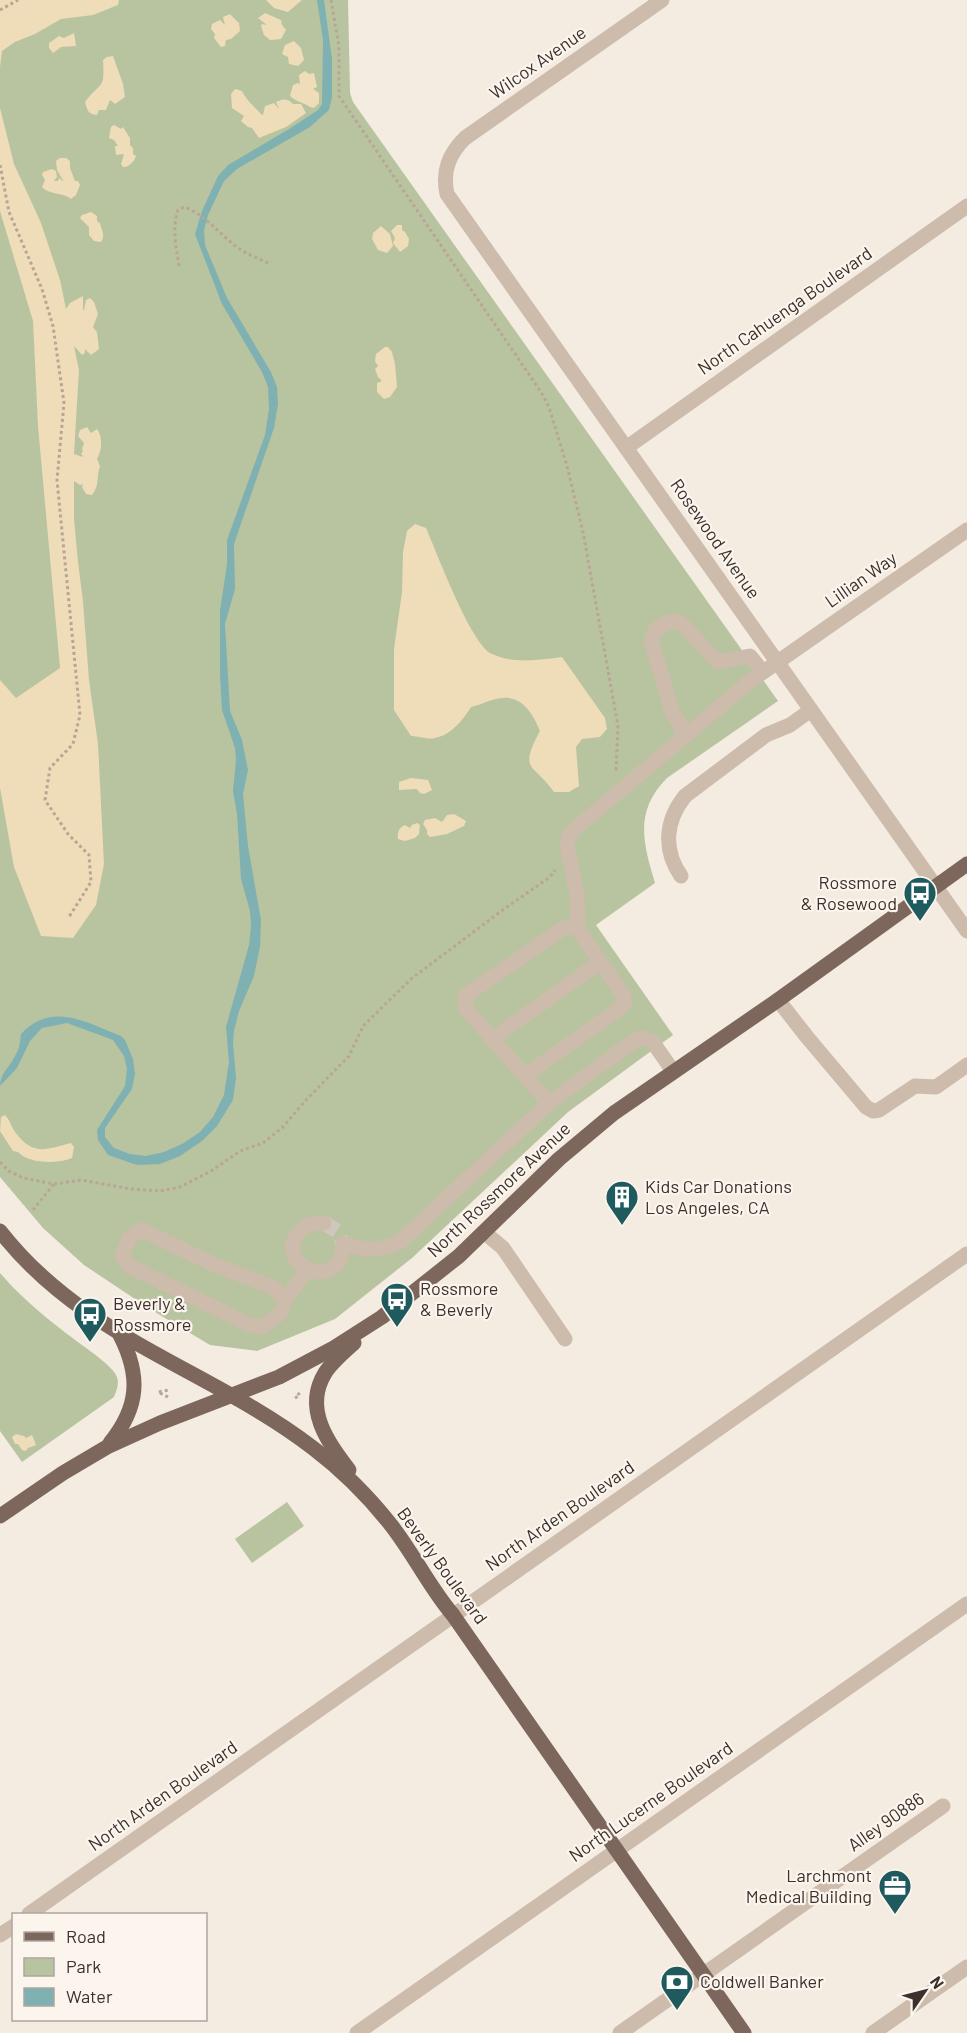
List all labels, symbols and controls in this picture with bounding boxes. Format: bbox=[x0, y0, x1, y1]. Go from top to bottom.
street label: Wilcox Avenue bbox=[485, 21, 590, 104]
street label: North Cahuenga Boulevard bbox=[693, 242, 876, 379]
street label: Rosewood Avenue bbox=[666, 474, 765, 603]
street label: Lillian Way bbox=[820, 547, 901, 612]
place label: Rossmore & Rosewood bbox=[801, 871, 897, 914]
bus stop icon: Rossmore & Rosewood bbox=[902, 875, 938, 922]
street label: North Rossmore Avenue bbox=[422, 1117, 575, 1261]
place label: Kids Car Donations Los Angeles, CA bbox=[645, 1175, 792, 1218]
building icon: Kids Car Donations Los Angeles, CA bbox=[604, 1179, 640, 1226]
place label: Rossmore & Beverly bbox=[420, 1277, 498, 1320]
bus stop icon: Rossmore & Beverly bbox=[379, 1281, 415, 1328]
place label: Beverly & Rossmore bbox=[113, 1292, 191, 1335]
bus stop icon: Beverly & Rossmore bbox=[72, 1296, 108, 1343]
street label: North Arden Boulevard bbox=[481, 1455, 638, 1575]
street label: Beverly Boulevard bbox=[393, 1503, 493, 1628]
street label: North Arden Boulevard bbox=[84, 1735, 241, 1855]
street label: North Lucerne Boulevard bbox=[564, 1736, 737, 1866]
street label: Alley 90886 bbox=[843, 1787, 928, 1855]
place label: Larchmont Medical Building bbox=[746, 1864, 872, 1907]
office icon: Larchmont Medical Building bbox=[877, 1868, 913, 1915]
legend bbox=[12, 1913, 207, 2021]
text: Road bbox=[66, 1925, 106, 1947]
text: Park bbox=[66, 1955, 101, 1977]
north arrow bbox=[895, 1961, 955, 2021]
bank icon: Coldwell Banker bbox=[659, 1964, 695, 2011]
place label: Coldwell Banker bbox=[700, 1970, 824, 1992]
text: N bbox=[927, 1972, 949, 1992]
text: Water bbox=[66, 1985, 113, 2007]

